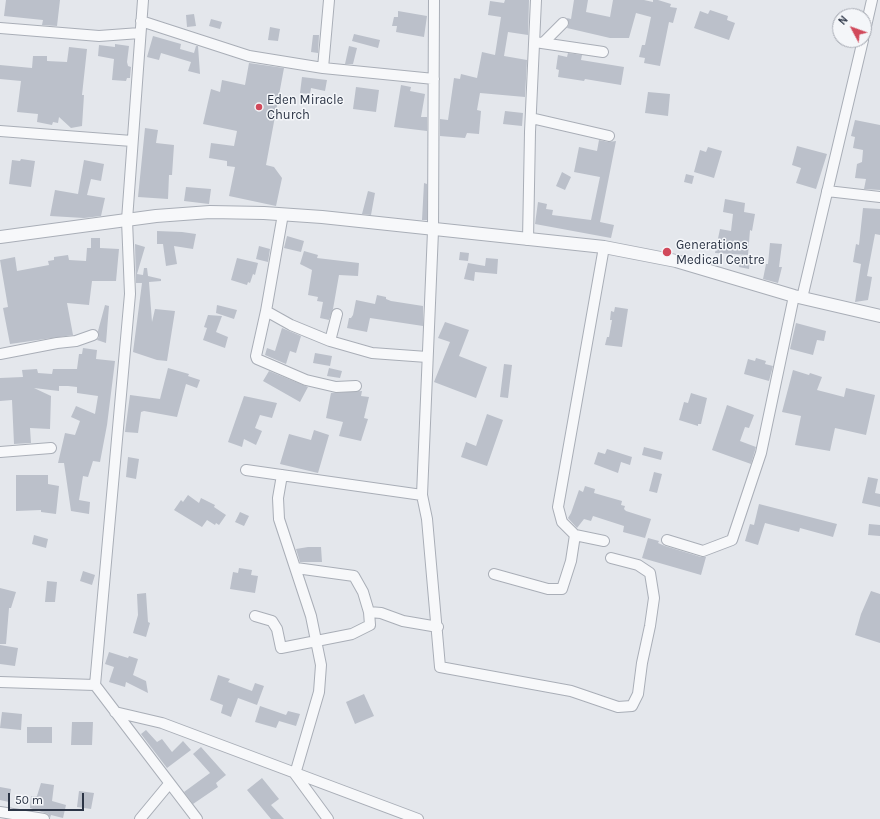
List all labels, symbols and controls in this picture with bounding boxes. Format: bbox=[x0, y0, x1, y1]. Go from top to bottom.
north arrow bbox=[832, 8, 872, 48]
text: N bbox=[836, 13, 851, 28]
place label: Eden Miracle Church bbox=[267, 92, 343, 123]
marker: Eden Miracle Church bbox=[254, 102, 264, 112]
place label: Generations Medical Centre bbox=[676, 237, 765, 268]
marker: Generations Medical Centre bbox=[661, 246, 673, 258]
scale bar bbox=[10, 785, 86, 811]
text: 50 m bbox=[15, 793, 43, 807]

